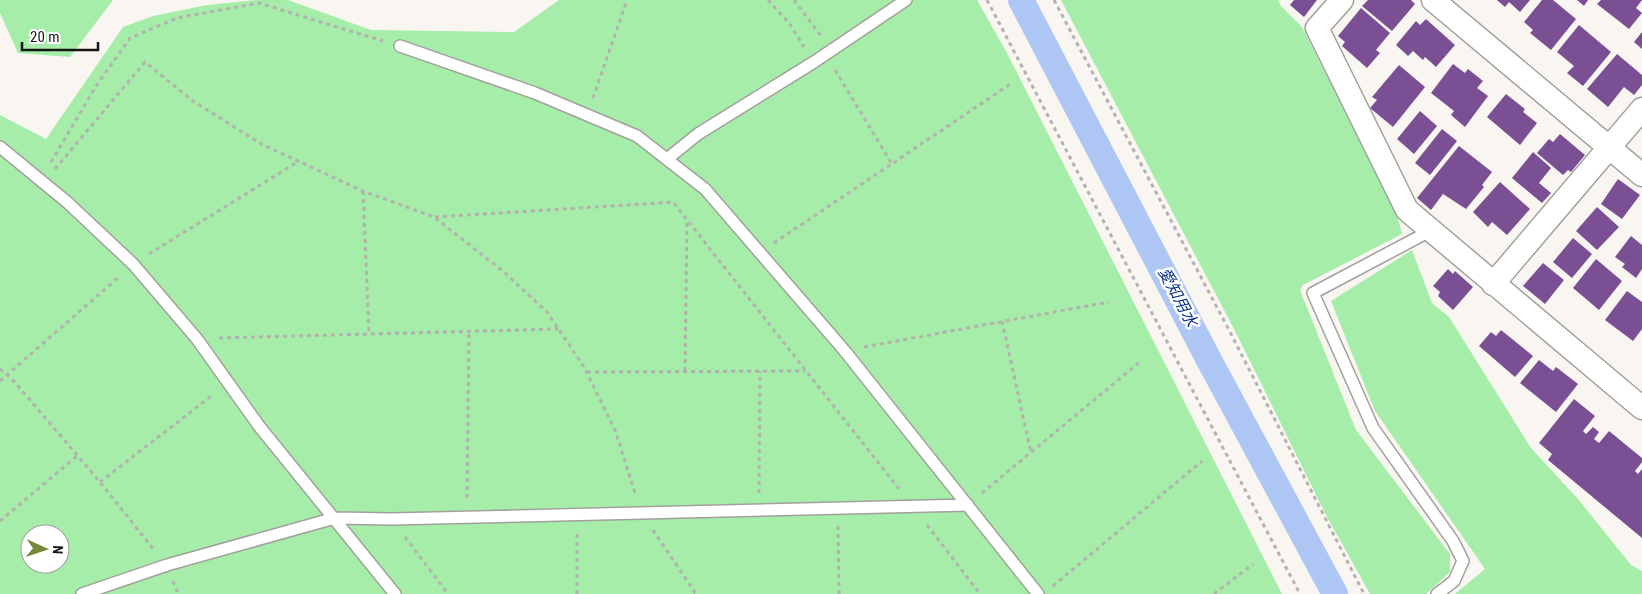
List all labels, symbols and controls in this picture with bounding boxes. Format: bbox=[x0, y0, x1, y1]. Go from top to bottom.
scale bar bbox=[22, 20, 99, 52]
text: 20 m bbox=[30, 28, 60, 46]
water label: 愛知用水 bbox=[1155, 264, 1202, 331]
north arrow bbox=[20, 524, 70, 574]
text: N bbox=[50, 545, 66, 554]

